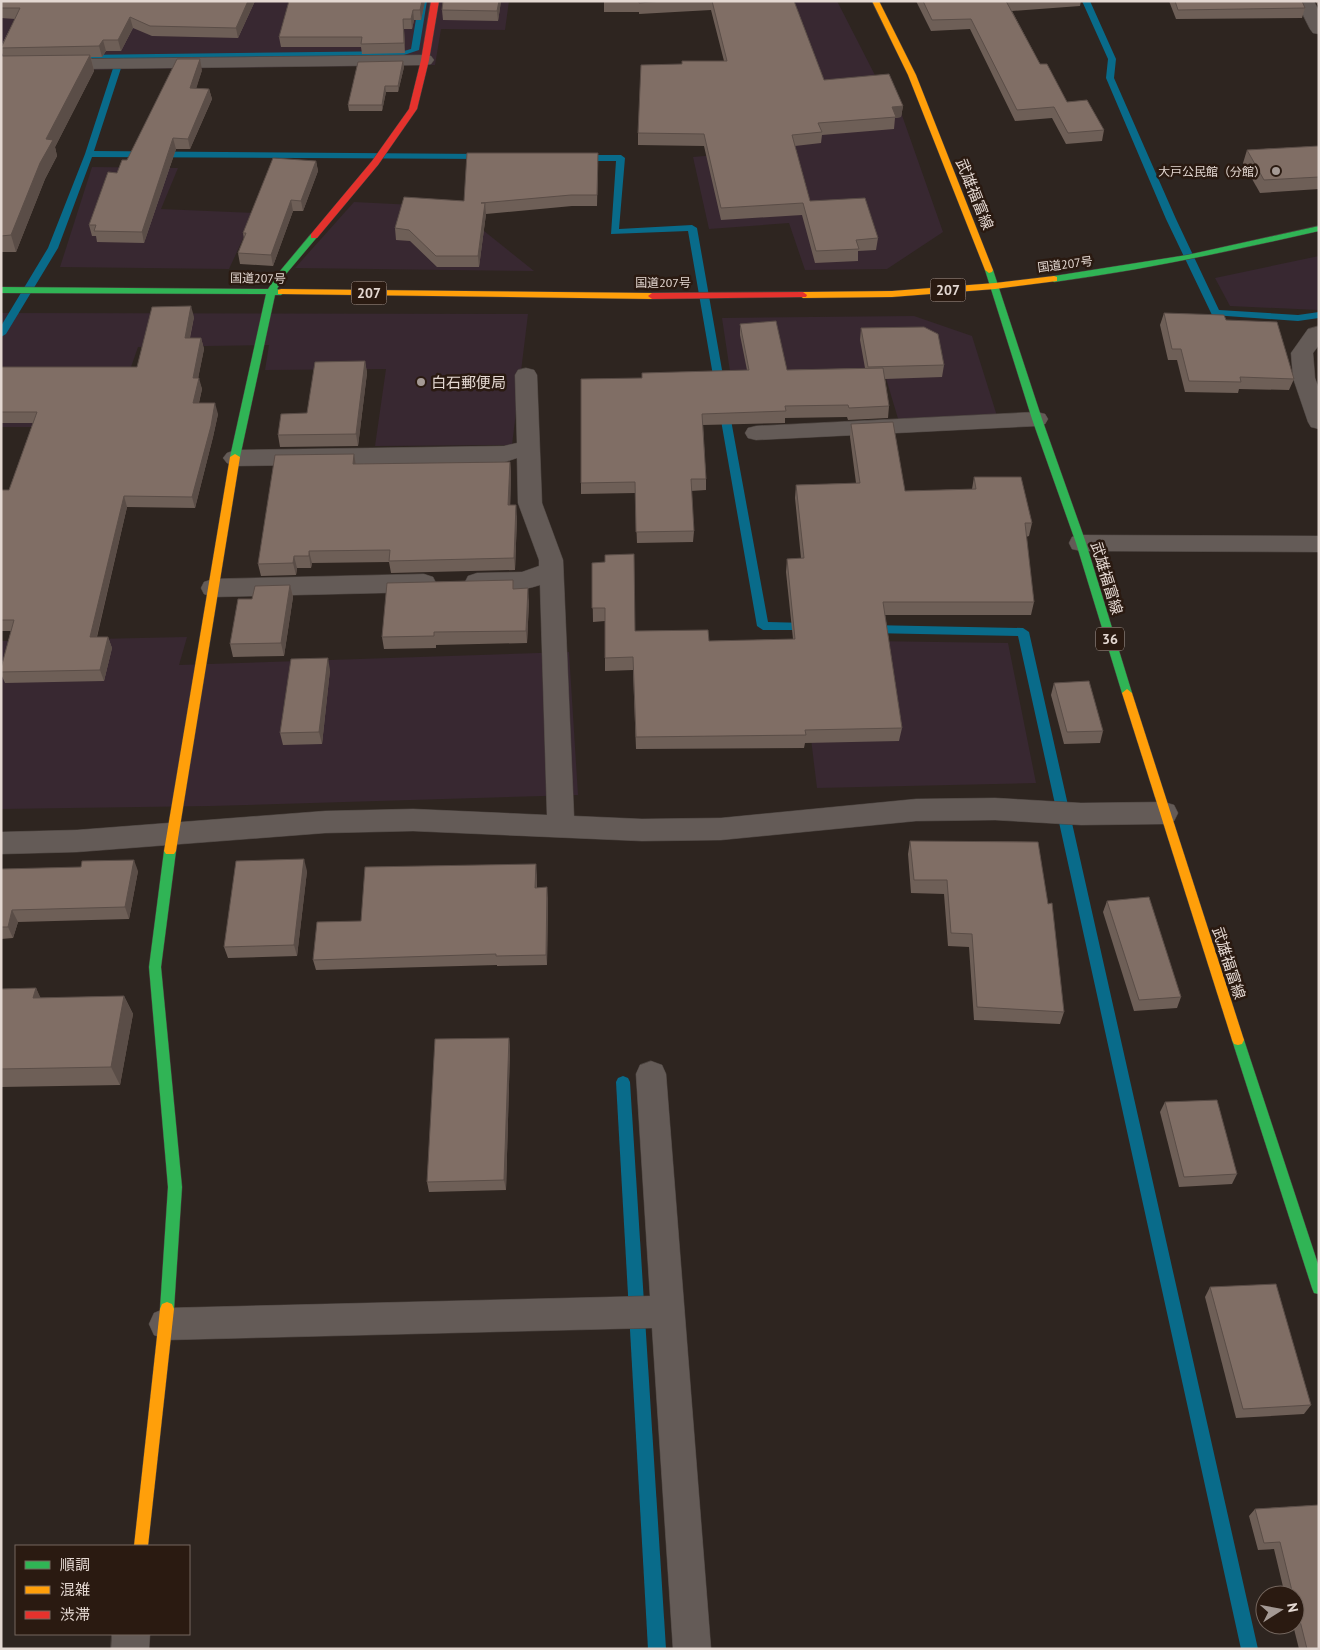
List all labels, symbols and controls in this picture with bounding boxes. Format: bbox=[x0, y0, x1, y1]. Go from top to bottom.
street label: 武雄福富線 bbox=[952, 156, 998, 232]
place label: 大戸公民館（分館） bbox=[1158, 164, 1266, 179]
marker: 大戸公民館（分館） bbox=[1270, 165, 1282, 177]
street label: 国道207号 bbox=[1036, 253, 1094, 275]
street label: 国道207号 bbox=[230, 270, 286, 286]
street label: 国道207号 bbox=[635, 275, 691, 290]
road number: 207 bbox=[930, 278, 966, 302]
road number: 207 bbox=[352, 282, 386, 304]
place label: 白石郵便局 bbox=[431, 373, 506, 392]
marker: 白石郵便局 bbox=[415, 376, 427, 388]
street label: 武雄福富線 bbox=[1087, 539, 1127, 617]
road number: 36 bbox=[1096, 628, 1124, 650]
street label: 武雄福富線 bbox=[1208, 924, 1250, 1002]
legend bbox=[15, 1545, 190, 1635]
text: 順調 bbox=[60, 1555, 90, 1574]
text: 混雑 bbox=[60, 1580, 90, 1599]
north arrow bbox=[1255, 1585, 1305, 1635]
text: N bbox=[1283, 1601, 1302, 1614]
text: 渋滞 bbox=[60, 1605, 90, 1624]

